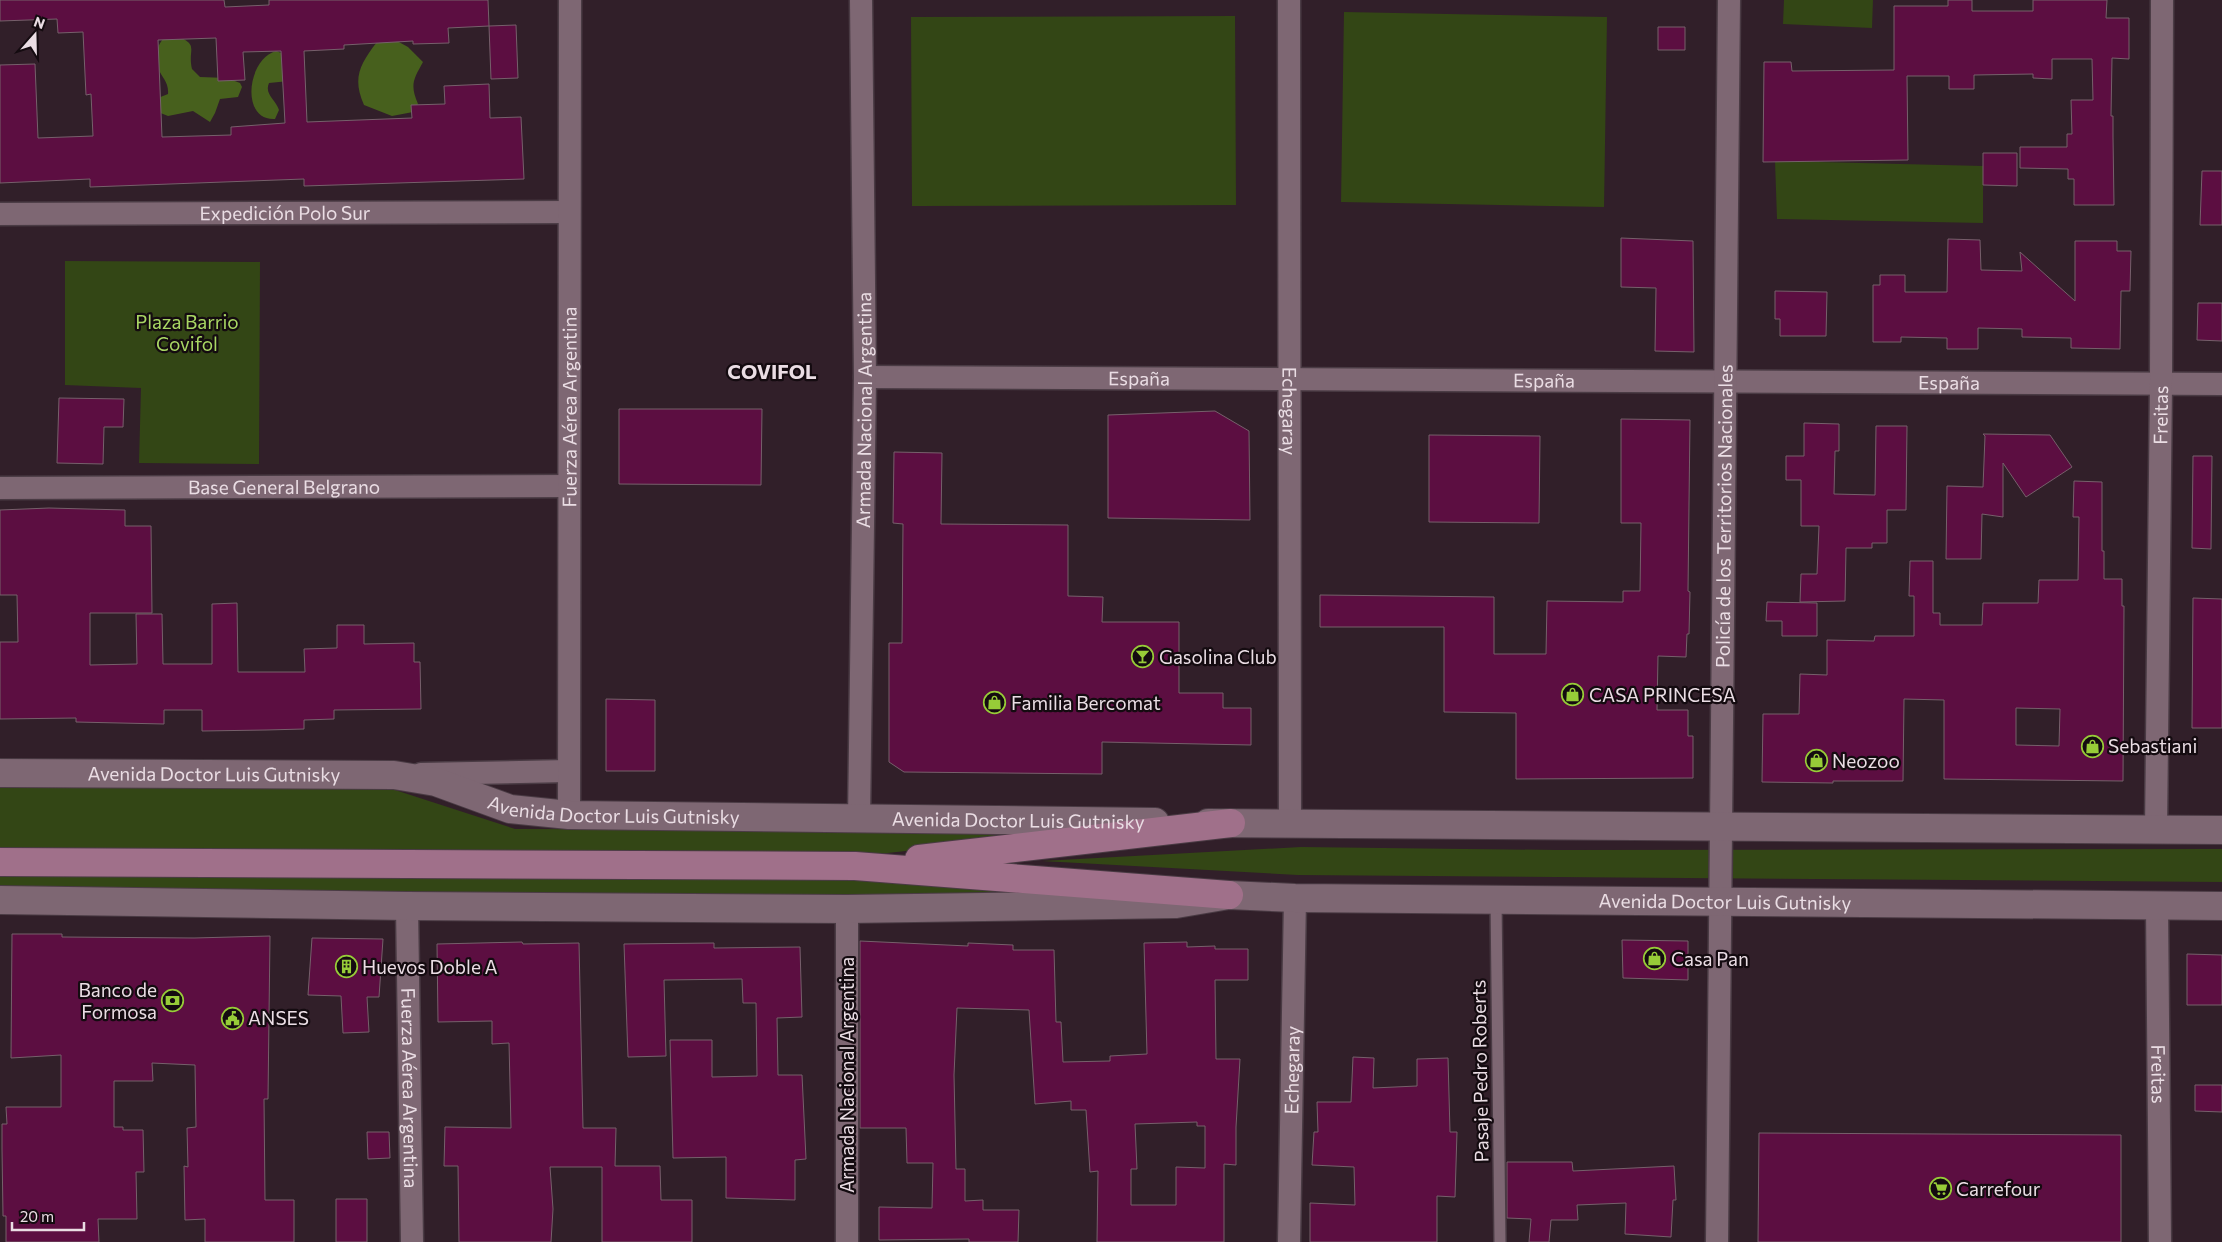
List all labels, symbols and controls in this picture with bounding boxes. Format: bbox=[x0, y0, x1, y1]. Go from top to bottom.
north arrow bbox=[10, 10, 60, 60]
text: N bbox=[32, 13, 47, 32]
street label: Expedición Polo Sur bbox=[200, 201, 371, 224]
street label: Armada Nacional Argentina bbox=[851, 292, 876, 528]
street label: Fuerza Aérea Argentina bbox=[557, 307, 581, 507]
park label: Plaza Barrio Covifol bbox=[135, 310, 239, 355]
district label: COVIFOL bbox=[727, 359, 817, 383]
street label: Policía de los Territorios Nacionales bbox=[1711, 364, 1736, 668]
street label: España bbox=[1108, 366, 1170, 390]
street label: Echegaray bbox=[1278, 367, 1302, 456]
street label: España bbox=[1513, 368, 1575, 392]
street label: España bbox=[1918, 370, 1980, 394]
street label: Freitas bbox=[2148, 385, 2172, 445]
street label: Base General Belgrano bbox=[188, 475, 380, 498]
bar icon: Gasolina Club bbox=[1131, 645, 1155, 669]
place label: Gasolina Club bbox=[1159, 645, 1277, 668]
shop icon: CASA PRINCESA bbox=[1561, 683, 1585, 707]
place label: CASA PRINCESA bbox=[1589, 683, 1736, 706]
shop icon: Familia Bercomat bbox=[983, 691, 1007, 715]
place label: Familia Bercomat bbox=[1011, 691, 1161, 714]
shop icon: Sebastiani bbox=[2080, 734, 2104, 758]
place label: Sebastiani bbox=[2108, 734, 2197, 757]
shop icon: Neozoo bbox=[1804, 749, 1828, 773]
place label: Neozoo bbox=[1832, 749, 1900, 772]
street label: Avenida Doctor Luis Gutnisky bbox=[88, 761, 341, 786]
street label: Avenida Doctor Luis Gutnisky bbox=[485, 790, 740, 828]
street label: Avenida Doctor Luis Gutnisky bbox=[892, 807, 1145, 833]
street label: Avenida Doctor Luis Gutnisky bbox=[1599, 889, 1852, 914]
shop icon: Casa Pan bbox=[1643, 947, 1667, 971]
place label: Casa Pan bbox=[1671, 947, 1749, 970]
building icon: Huevos Doble A bbox=[334, 955, 358, 979]
place label: Huevos Doble A bbox=[362, 955, 498, 978]
street label: Armada Nacional Argentina bbox=[835, 957, 858, 1193]
place label: Banco de Formosa bbox=[79, 978, 157, 1023]
street label: Pasaje Pedro Roberts bbox=[1466, 980, 1493, 1162]
street label: Fuerza Aérea Argentina bbox=[397, 987, 423, 1189]
bank icon: Banco de Formosa bbox=[161, 989, 185, 1013]
public building icon: ANSES bbox=[220, 1006, 244, 1030]
place label: ANSES bbox=[248, 1006, 309, 1029]
street label: Echegaray bbox=[1279, 1025, 1304, 1115]
street label: Freitas bbox=[2147, 1044, 2171, 1104]
supermarket icon: Carrefour bbox=[1928, 1177, 1952, 1201]
place label: Carrefour bbox=[1956, 1177, 2041, 1200]
scale bar bbox=[12, 1200, 85, 1232]
text: 20 m bbox=[20, 1207, 54, 1225]

